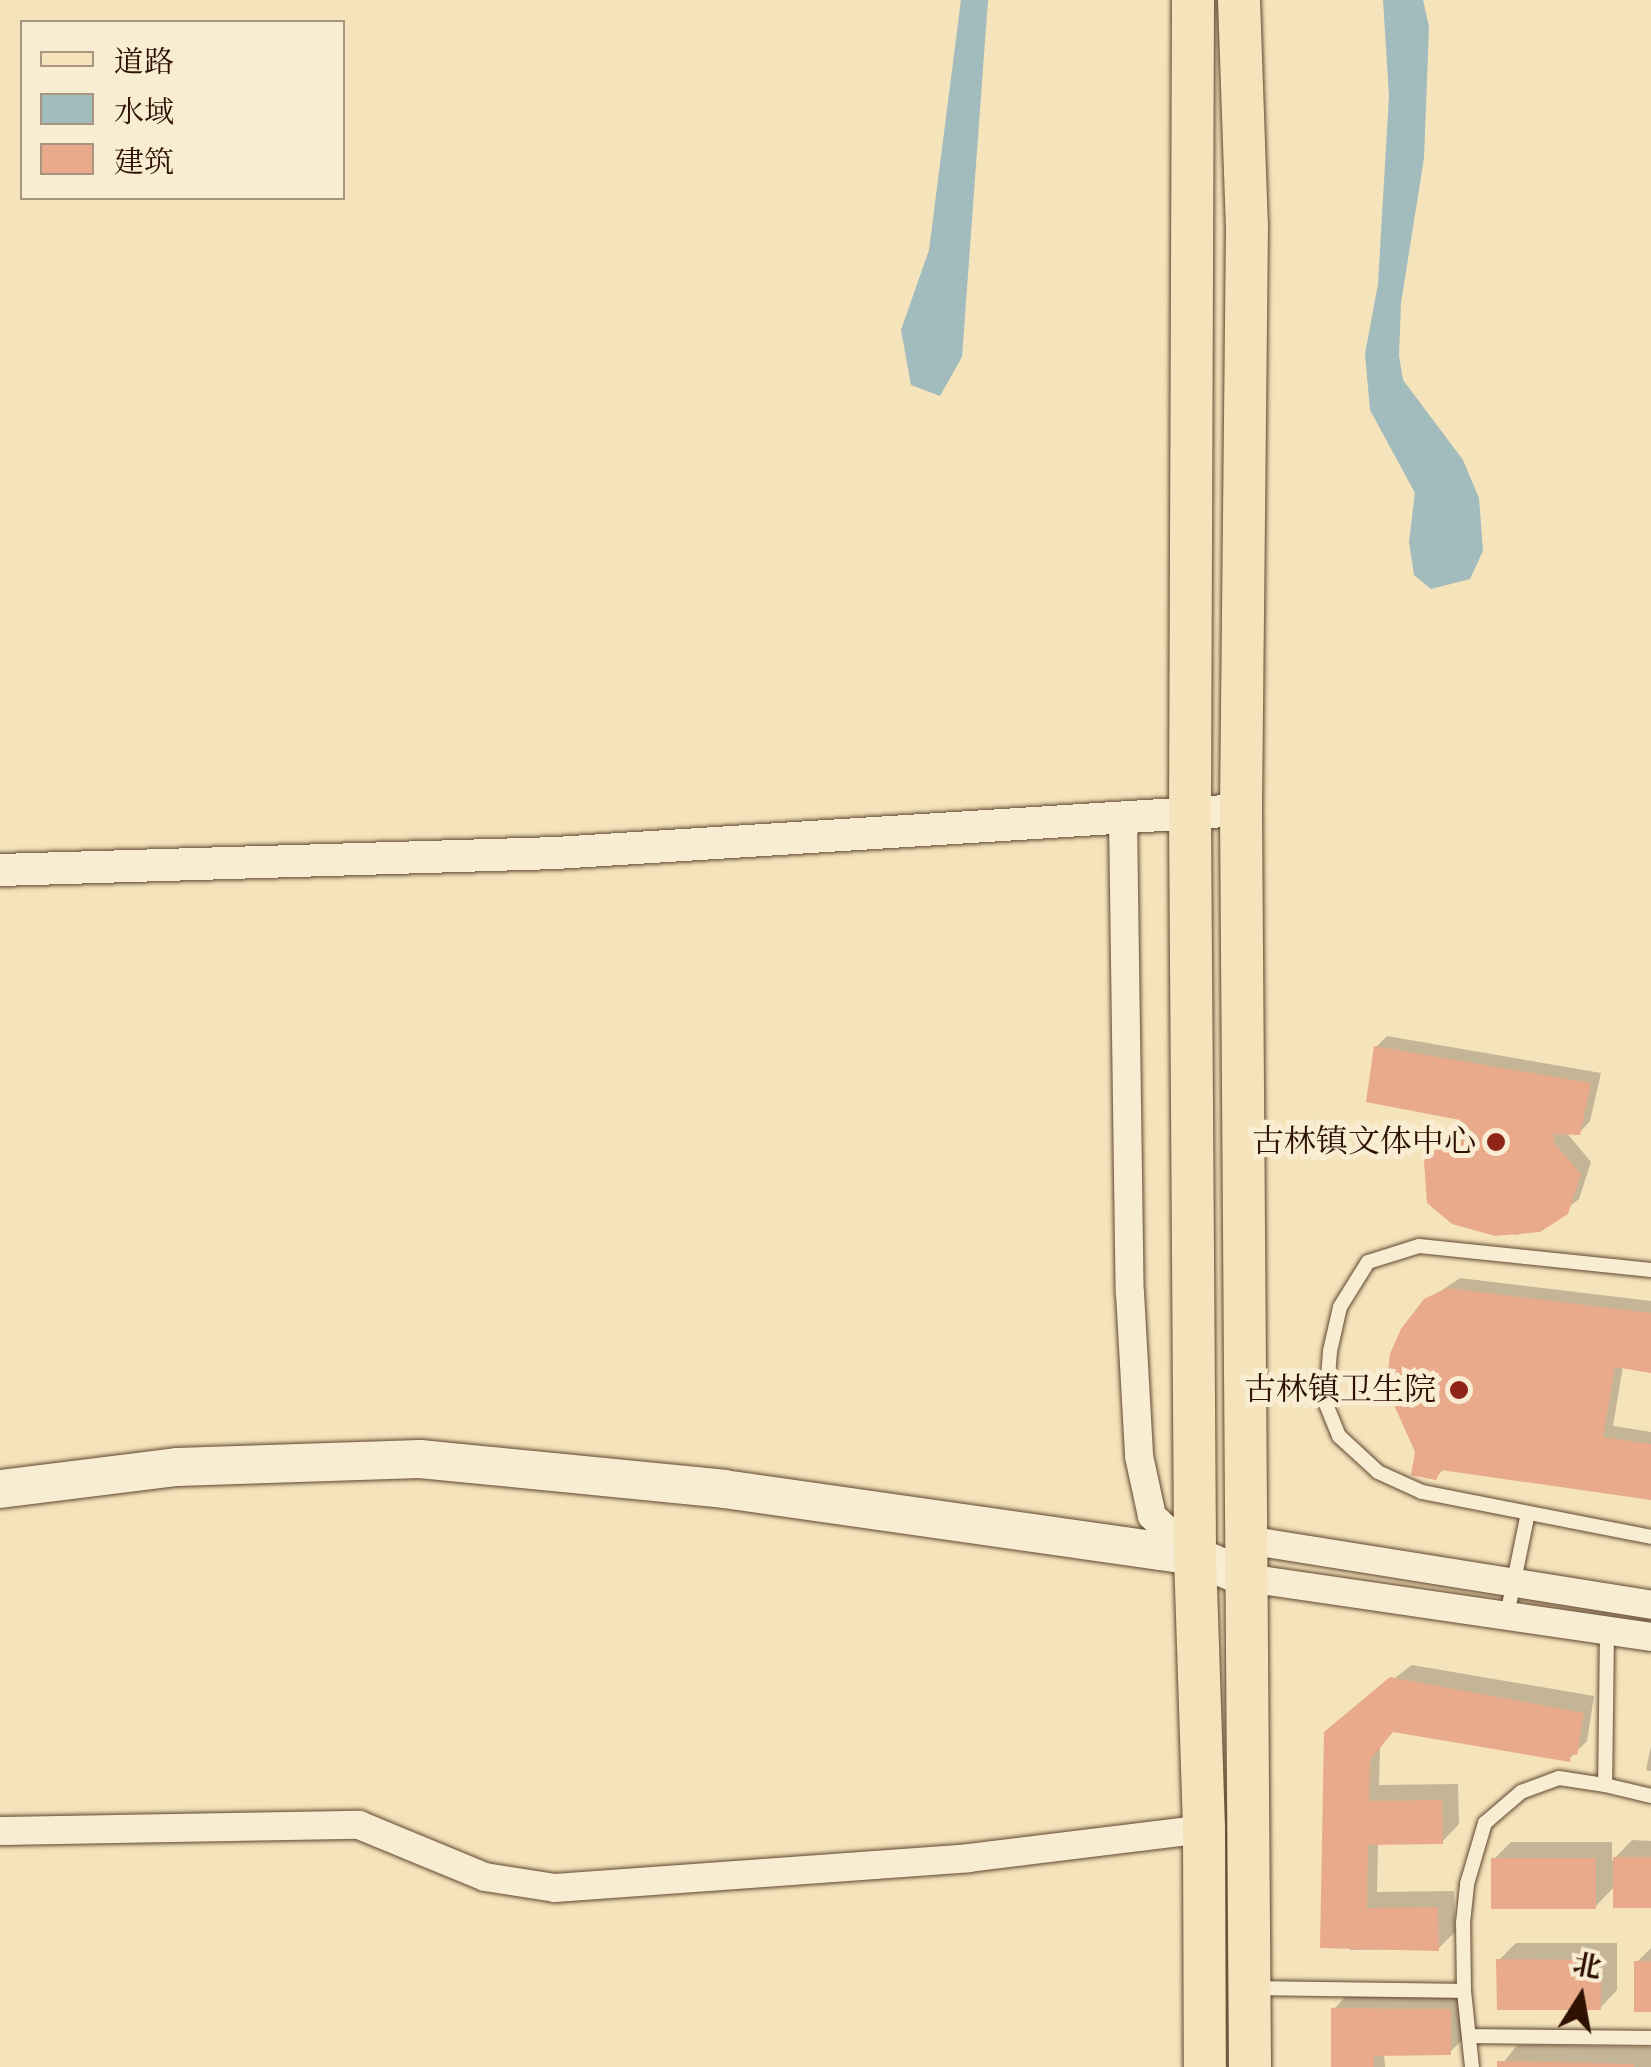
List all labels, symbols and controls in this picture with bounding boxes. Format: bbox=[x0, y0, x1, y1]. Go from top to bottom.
legend bbox=[20, 20, 345, 200]
text: 道路 bbox=[114, 44, 174, 81]
text: 水域 bbox=[114, 94, 174, 131]
text: 建筑 bbox=[114, 144, 174, 181]
place label: 古林镇文体中心 bbox=[1252, 1123, 1476, 1161]
marker: 古林镇文体中心 bbox=[1485, 1131, 1507, 1153]
place label: 古林镇卫生院 bbox=[1244, 1371, 1436, 1409]
marker: 古林镇卫生院 bbox=[1446, 1377, 1472, 1403]
north arrow bbox=[1531, 1947, 1631, 2047]
text: 北 bbox=[1570, 1947, 1604, 1987]

